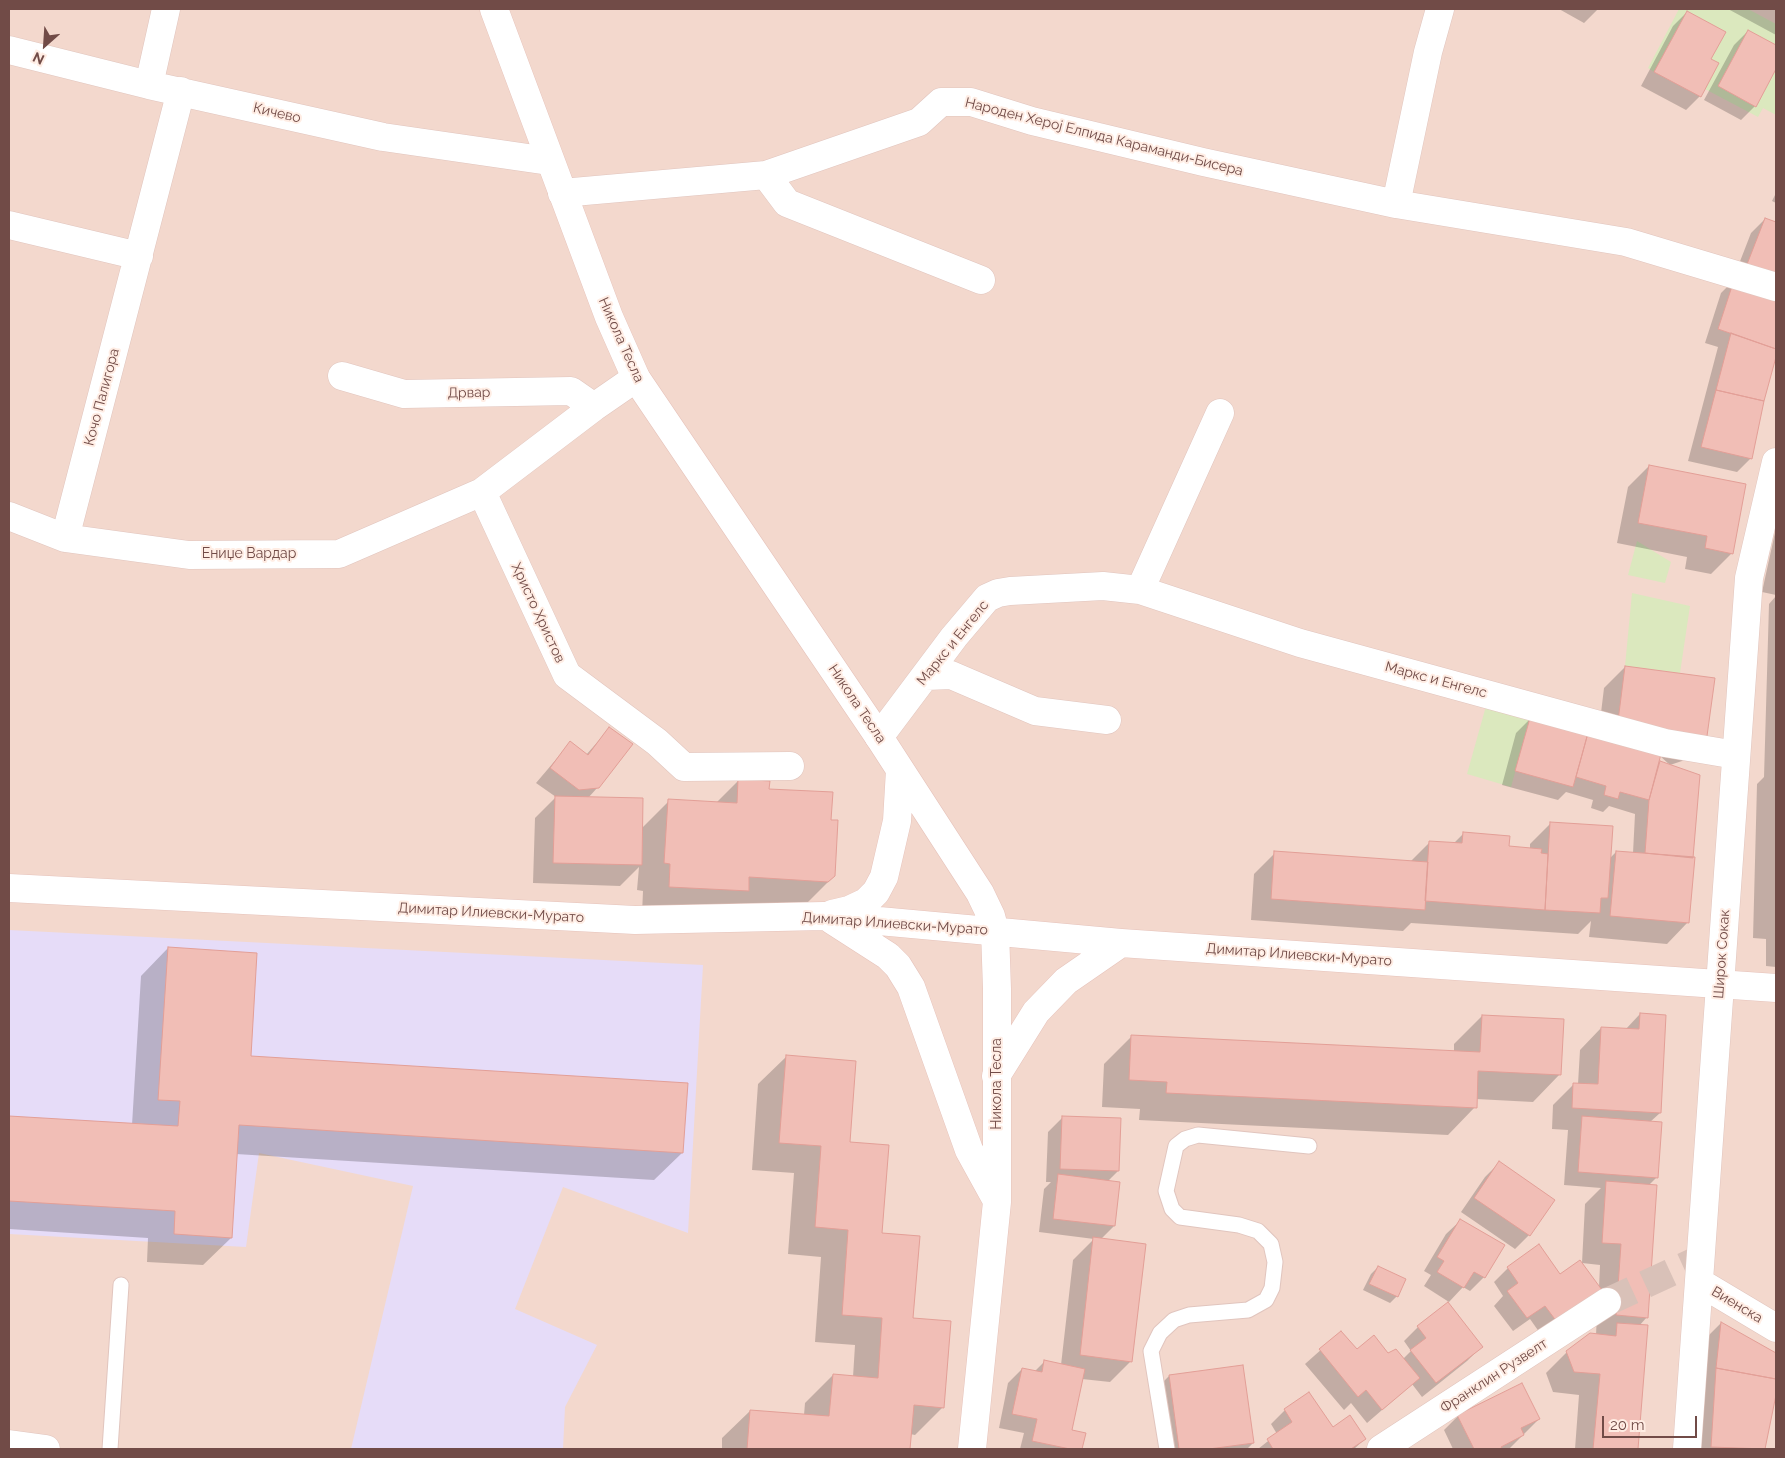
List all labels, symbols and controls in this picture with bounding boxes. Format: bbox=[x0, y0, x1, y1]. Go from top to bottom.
north arrow bbox=[20, 20, 70, 70]
text: N bbox=[30, 49, 47, 68]
street label: Народен Херој Елпида Караманди-Бисера bbox=[963, 94, 1245, 180]
street label: Кичево bbox=[252, 99, 302, 127]
street label: Никола Тесла bbox=[595, 295, 647, 385]
street label: Кочо Палигора bbox=[81, 346, 123, 448]
street label: Дрвар bbox=[447, 384, 491, 402]
street label: Ениџе Вардар bbox=[202, 546, 296, 562]
street label: Христо Христов bbox=[508, 560, 568, 666]
street label: Маркс и Енгелс bbox=[914, 597, 992, 689]
street label: Маркс и Енгелс bbox=[1383, 658, 1489, 702]
street label: Никола Тесла bbox=[824, 661, 890, 747]
street label: Димитар Илиевски-Мурато bbox=[398, 900, 584, 926]
street label: Димитар Илиевски-Мурато bbox=[802, 909, 988, 939]
street label: Широк Сокак bbox=[1710, 909, 1734, 999]
street label: Димитар Илиевски-Мурато bbox=[1206, 940, 1392, 970]
street label: Никола Тесла bbox=[989, 1038, 1005, 1130]
street label: Виенска bbox=[1708, 1283, 1766, 1327]
street label: Франклин Рузвелт bbox=[1437, 1335, 1551, 1417]
scale bar bbox=[1605, 1406, 1700, 1438]
text: 20 m bbox=[1610, 1416, 1645, 1434]

